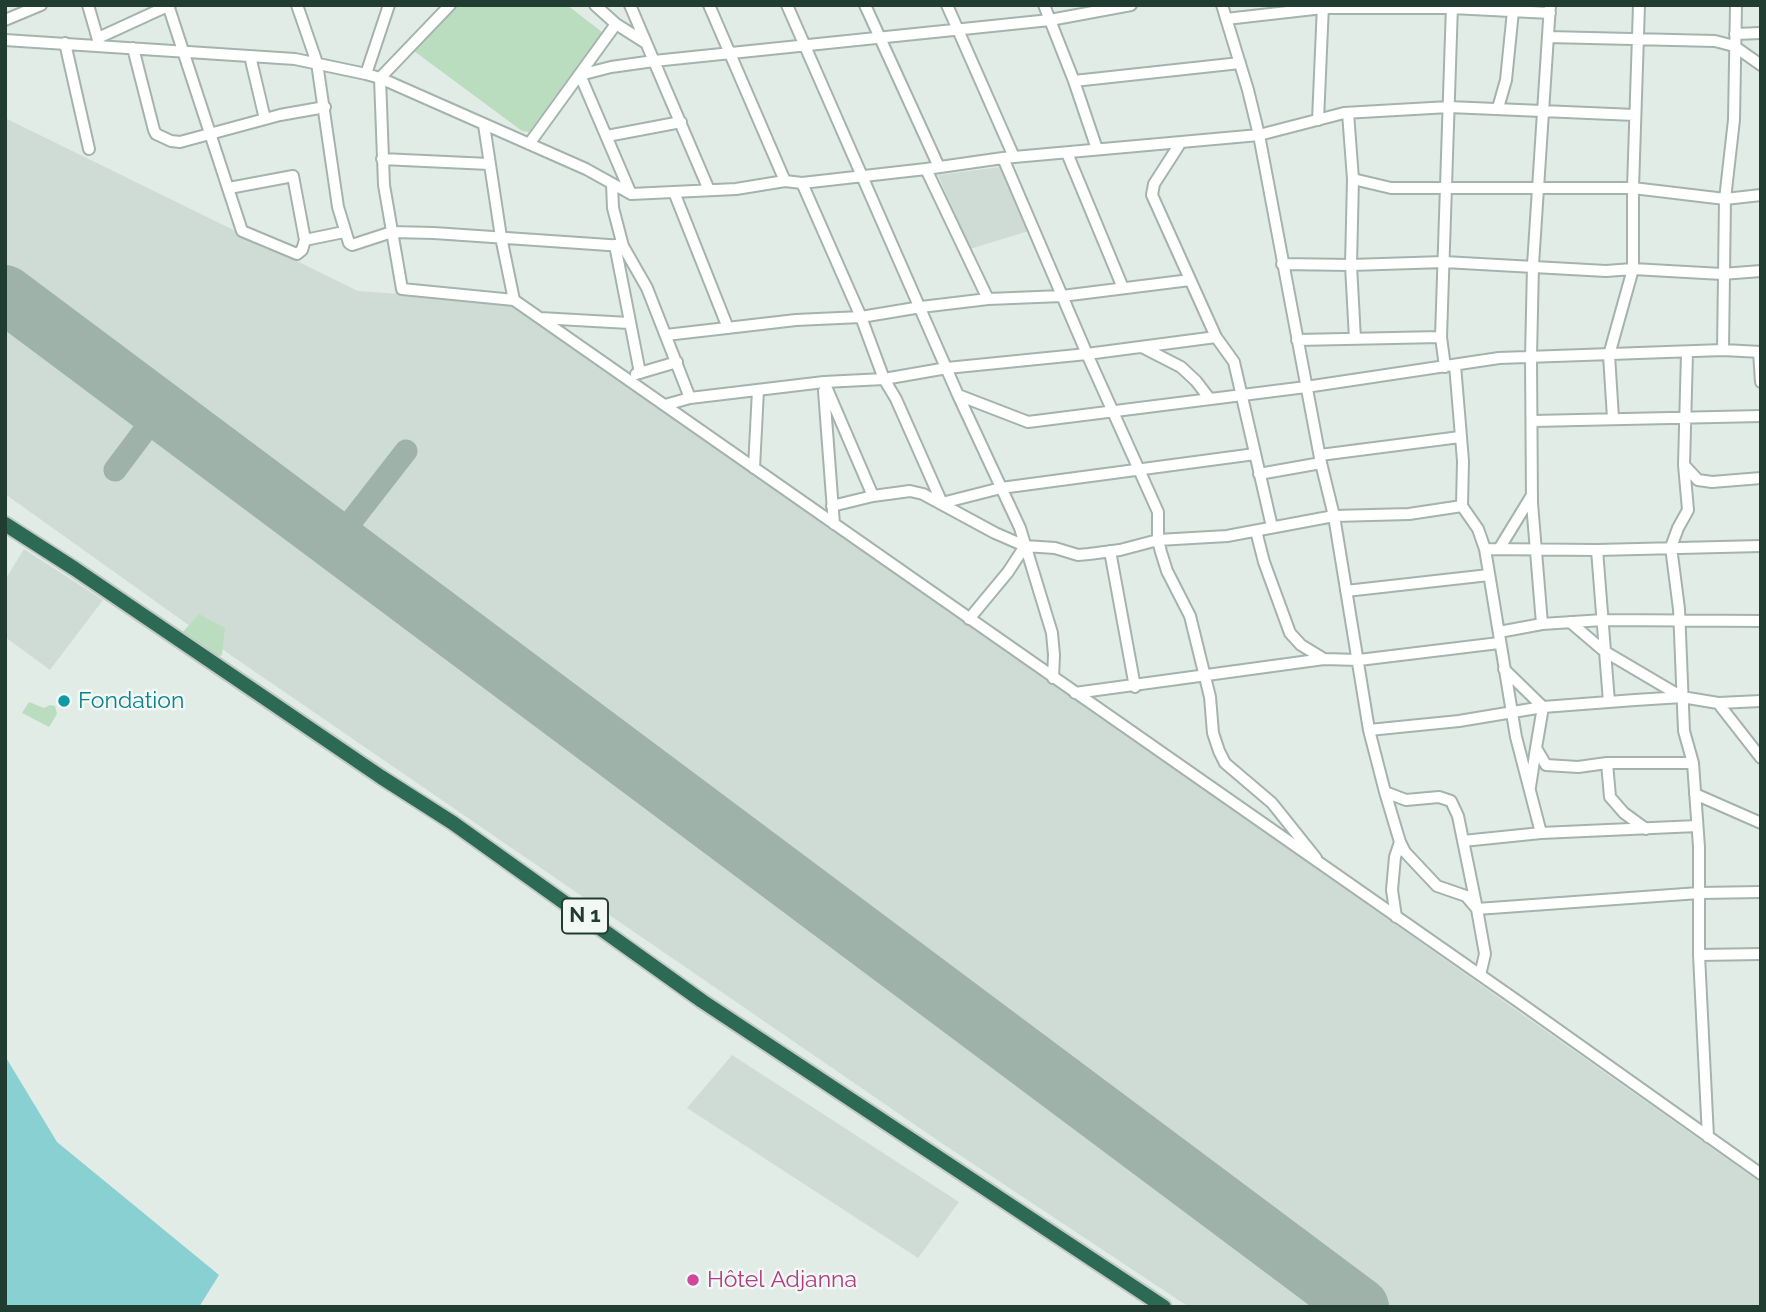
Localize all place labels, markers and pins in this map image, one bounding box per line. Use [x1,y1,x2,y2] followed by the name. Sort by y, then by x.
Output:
[78,687,184,715] place label: Fondation
[56,693,72,709] marker: Fondation
[707,1266,857,1294] place label: Hôtel Adjanna
[685,1272,701,1288] marker: Hôtel Adjanna

